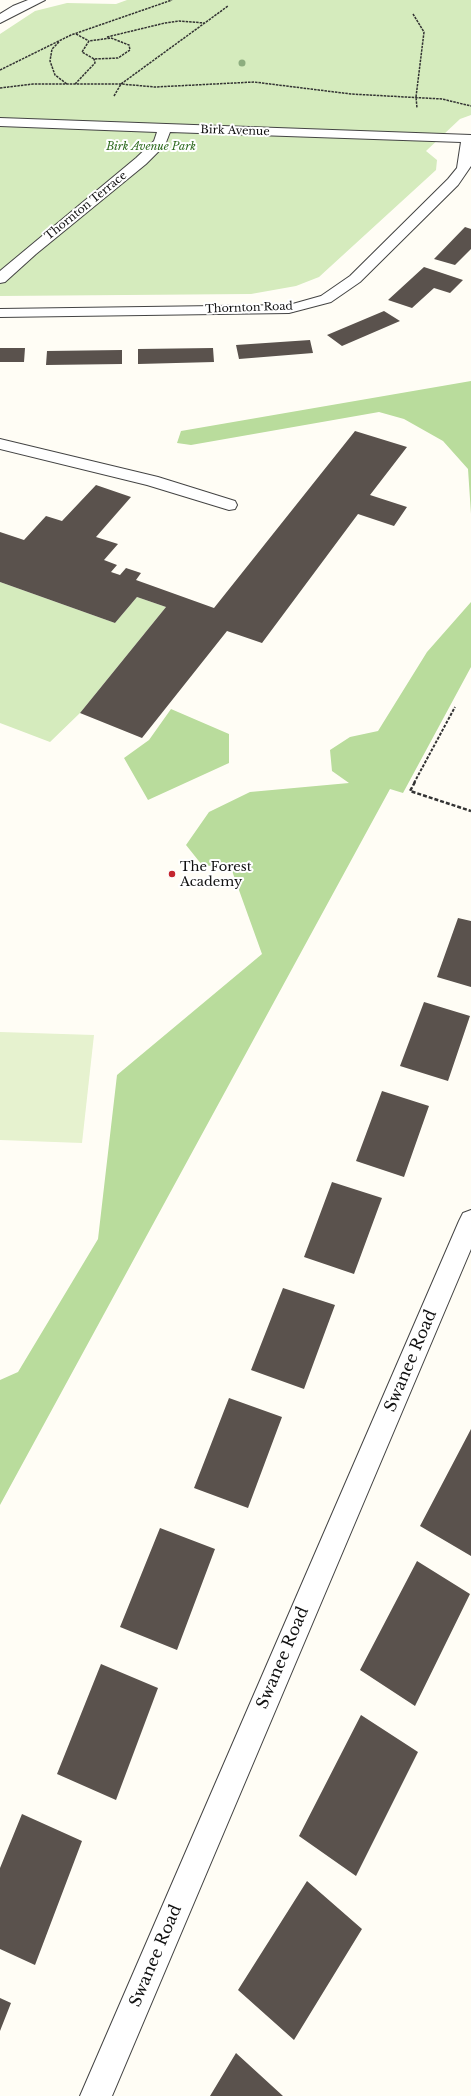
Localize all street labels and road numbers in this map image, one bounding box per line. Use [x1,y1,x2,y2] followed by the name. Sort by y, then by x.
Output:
[200,123,270,139] street label: Birk Avenue
[43,169,129,243] street label: Thornton Terrace
[205,300,293,316] street label: Thornton Road
[381,1307,441,1415] street label: Swanee Road
[253,1604,313,1712] street label: Swanee Road
[126,1902,186,2010] street label: Swanee Road

